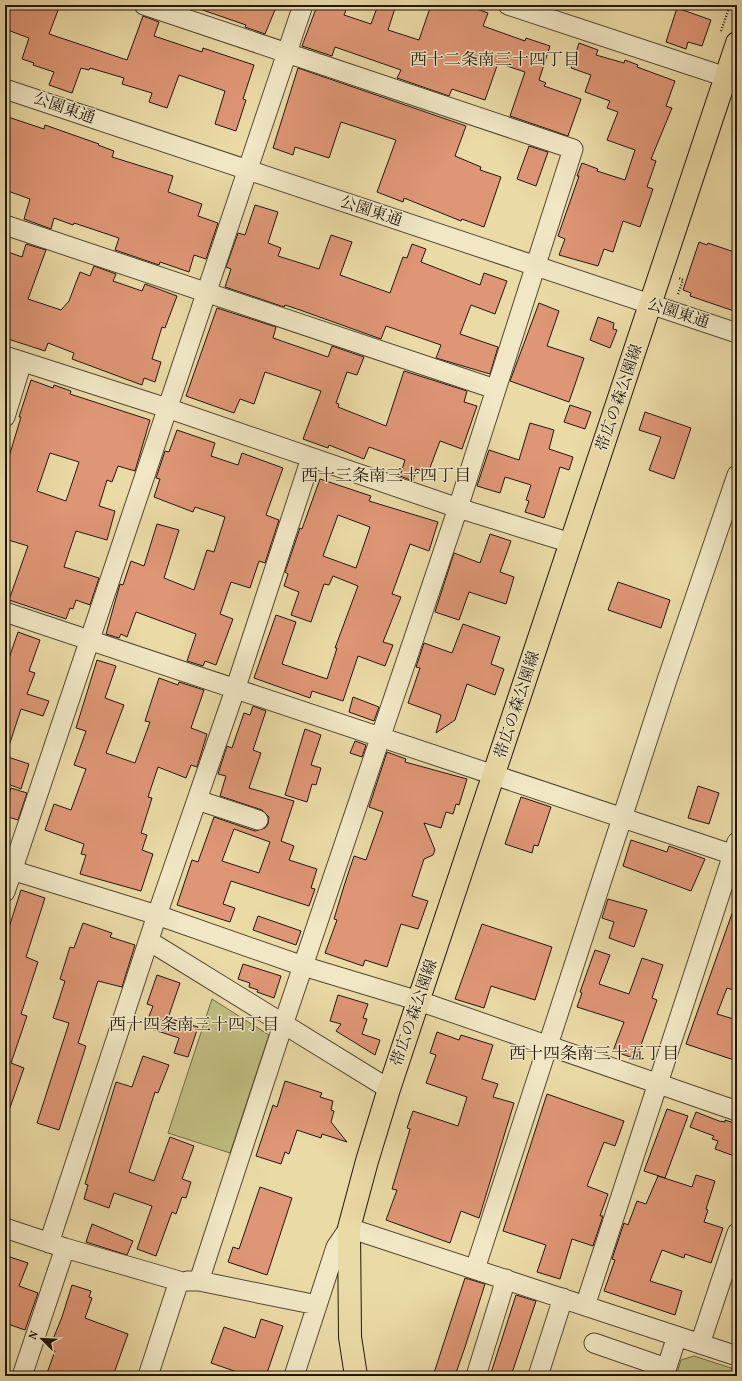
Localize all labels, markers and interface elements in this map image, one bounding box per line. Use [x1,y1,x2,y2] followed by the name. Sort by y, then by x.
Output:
[410,49,580,72] district label: 西十二条南三十四丁目
[30,88,98,130] street label: 公園東通
[337,192,405,232] street label: 公園東通
[644,294,712,334] street label: 公園東通
[591,341,649,455] street label: 帯広の森公園線
[301,465,471,488] district label: 西十三条南三十四丁目
[490,648,546,762] street label: 帯広の森公園線
[386,956,444,1070] street label: 帯広の森公園線
[109,1014,279,1037] district label: 西十四条南三十四丁目
[509,1043,679,1066] district label: 西十四条南三十五丁目
[22,1319,62,1359] north arrow
[26,1329,43,1342] text: N

